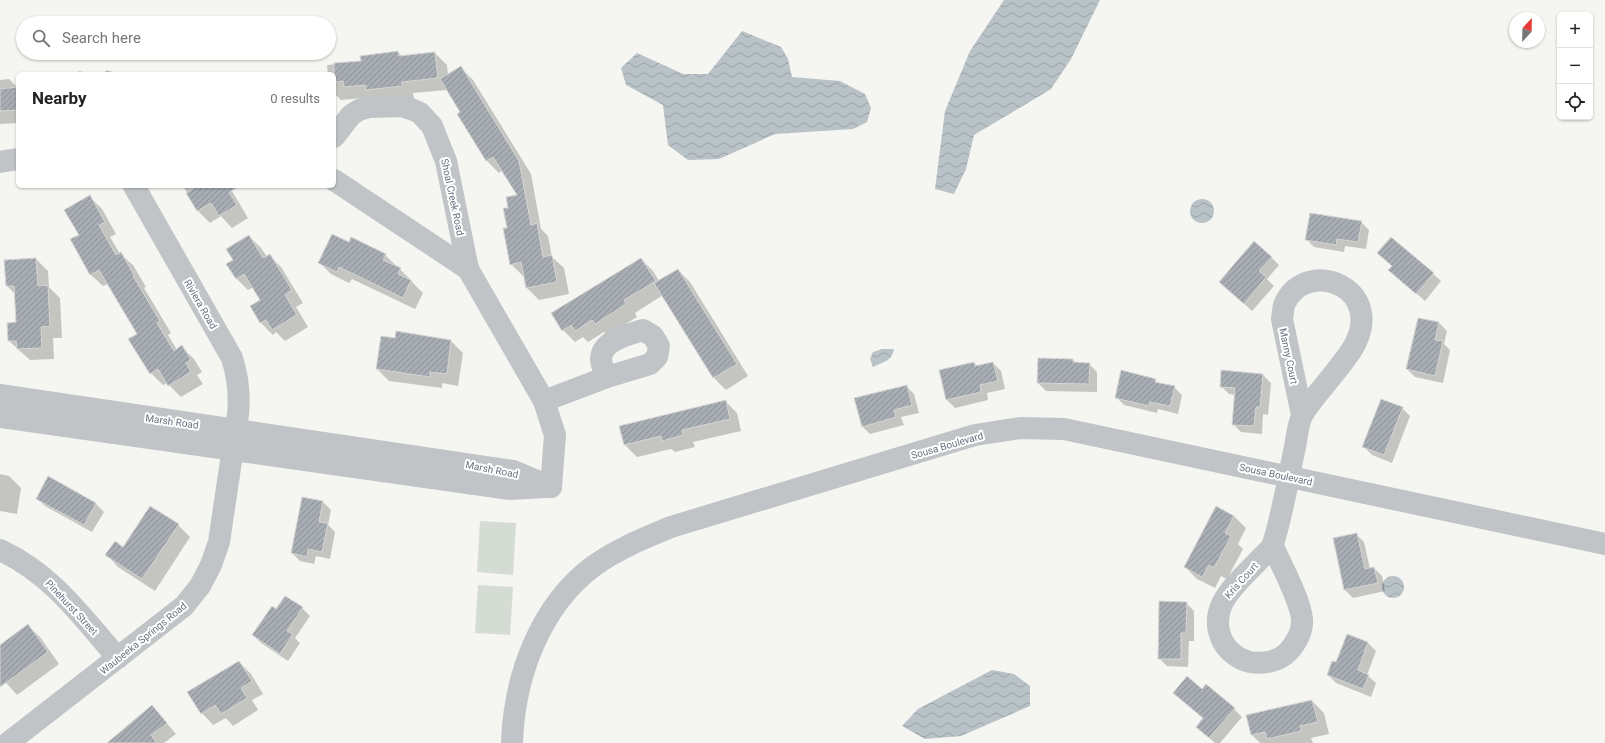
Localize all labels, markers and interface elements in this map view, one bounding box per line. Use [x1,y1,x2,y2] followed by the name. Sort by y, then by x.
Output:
[1509,12,1545,48] north arrow
[1557,12,1593,120] map controls
[1557,12,1593,48] button: +
[16,16,336,60] search box
[30,27,52,49] icon: search
[62,29,141,47] text: Search here
[1557,48,1593,84] button: −
[1557,84,1593,120] button: locate
[32,88,87,108] text: Nearby
[270,91,320,106] text: 0 results
[439,158,466,237] street label: Shoal Creek Road
[182,278,219,331] street label: Riviera Road
[1277,327,1300,385] street label: Manny Court
[145,412,199,431] street label: Marsh Road
[910,430,984,461] street label: Sousa Boulevard
[465,459,519,480] street label: Marsh Road
[1238,461,1313,488] street label: Sousa Boulevard
[1222,560,1260,601] street label: Kris Court
[43,578,100,637] street label: Pinehurst Street
[98,600,189,677] street label: Waubeeka Springs Road

